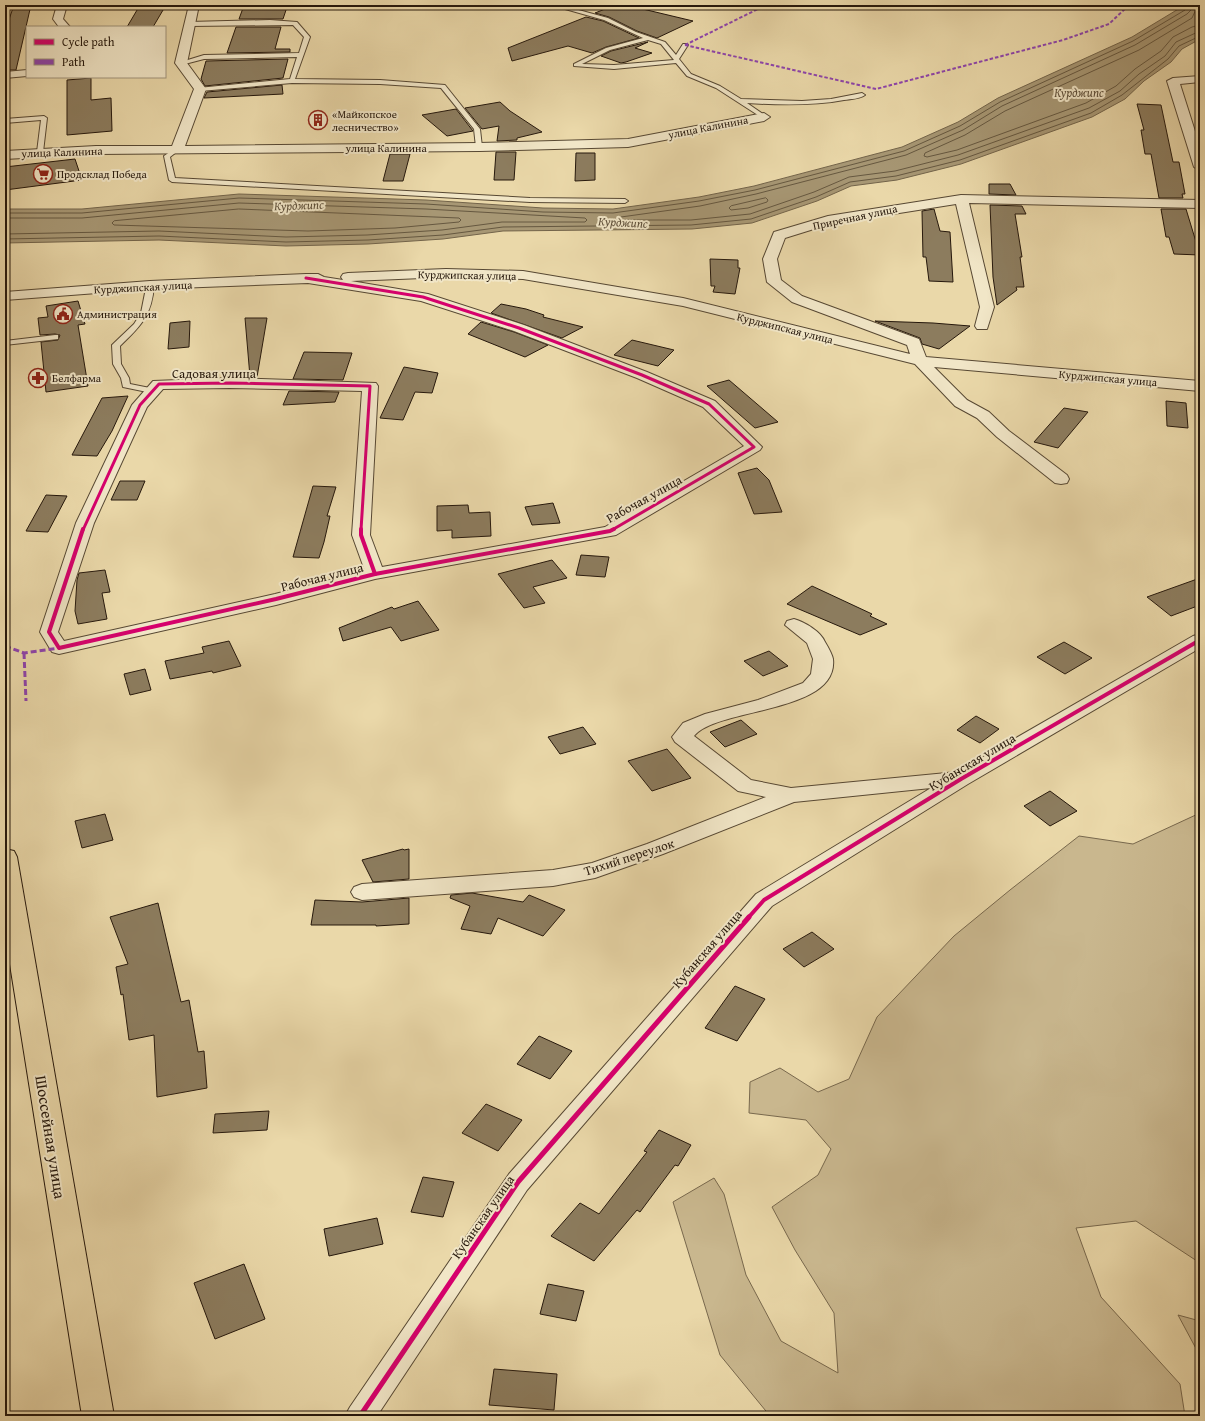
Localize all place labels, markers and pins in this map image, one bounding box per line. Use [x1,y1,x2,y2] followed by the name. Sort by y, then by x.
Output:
[332,106,399,135] place label: «Майкопское лесничество»
[307,109,329,131] building icon: «Майкопское лесничество»
[32,163,54,185] supermarket icon: Продсклад Победа
[57,166,147,182] place label: Продсклад Победа
[52,303,74,325] public building icon: Администрация
[77,306,157,322] place label: Администрация
[27,367,49,389] pharmacy icon: Белфарма
[52,370,102,386] place label: Белфарма

